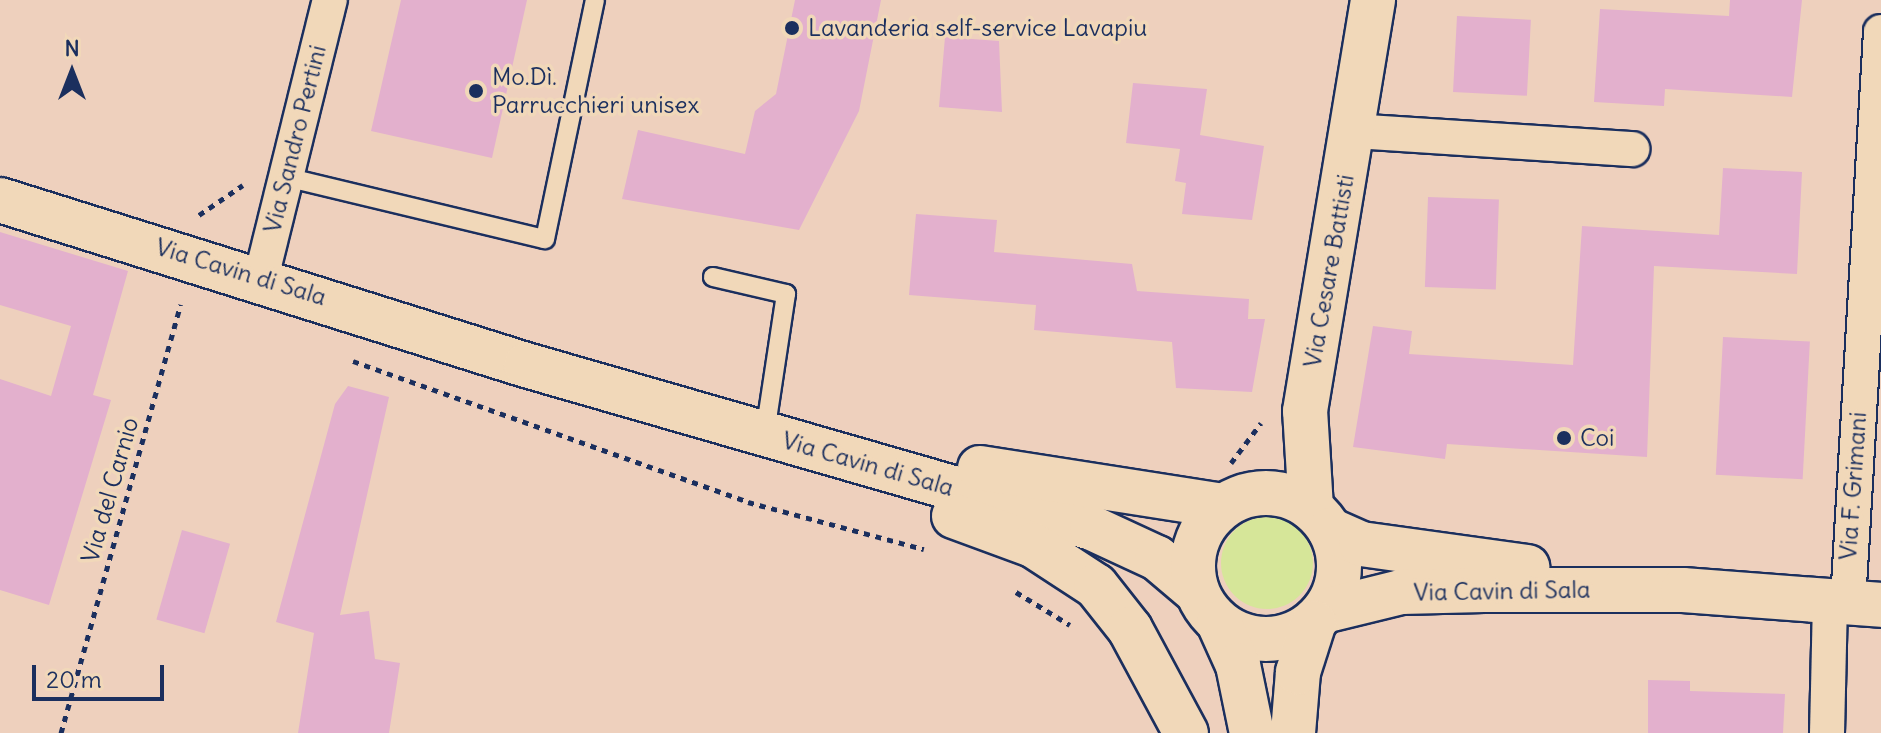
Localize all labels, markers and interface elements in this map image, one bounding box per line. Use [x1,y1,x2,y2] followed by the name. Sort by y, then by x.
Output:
[808,14,1147,42] place label: Lavanderia self-service Lavapiu
[783,19,801,37] marker: Lavanderia self-service Lavapiu
[32,32,112,112] north arrow
[64,34,80,62] text: N
[258,42,332,236] street label: Via Sandro Pertini
[492,63,699,119] place label: Mo.Dì. Parrucchieri unisex
[467,82,485,100] marker: Mo.Dì. Parrucchieri unisex
[1298,172,1360,370] street label: Via Cesare Battisti
[152,232,330,312] street label: Via Cavin di Sala
[1833,411,1873,561] street label: Via F. Grimani
[76,414,144,566] street label: Via del Carnio
[1580,424,1614,452] place label: Coi
[779,426,957,502] street label: Via Cavin di Sala
[1555,429,1573,447] marker: Coi
[1413,575,1591,607] street label: Via Cavin di Sala
[36,649,168,699] scale bar
[46,664,102,694] text: 20 m

